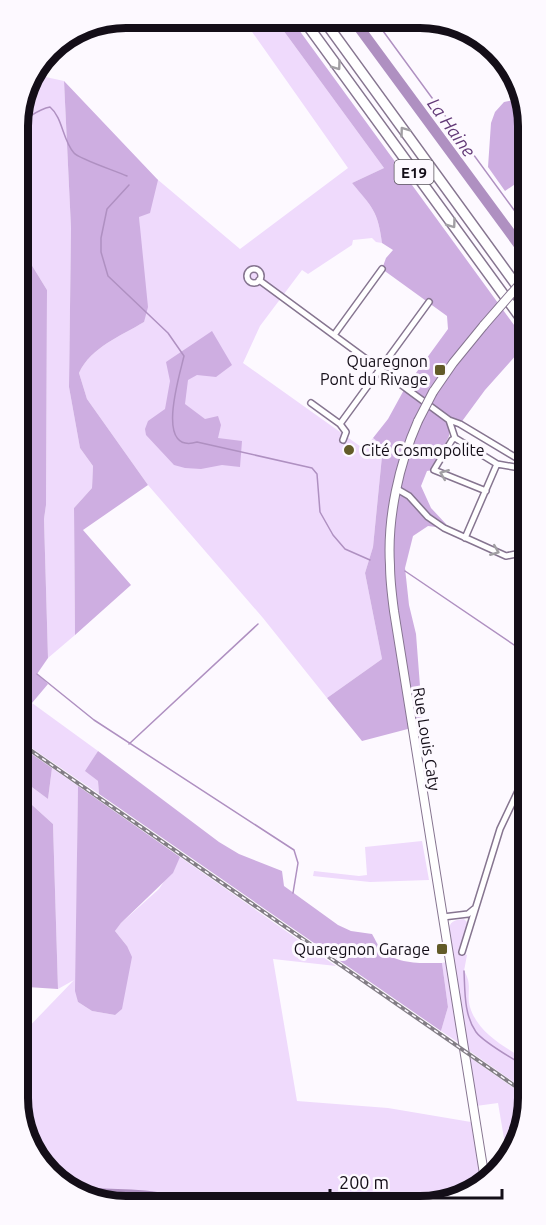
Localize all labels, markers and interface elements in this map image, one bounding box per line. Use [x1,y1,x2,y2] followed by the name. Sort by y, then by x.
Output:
[330,60,341,71] one-way arrow
[424,94,480,160] water label: La Haine
[400,126,411,137] one-way arrow
[394,160,434,184] road number: E19
[445,218,456,229] one-way arrow
[320,352,428,388] place label: Quaregnon Pont du Rivage
[433,363,447,377] marker: Quaregnon Pont du Rivage
[361,441,485,459] place label: Cité Cosmopolite
[342,443,356,457] marker: Cité Cosmopolite
[439,469,450,481] one-way arrow
[489,544,500,556] one-way arrow
[410,686,444,792] street label: Rue Louis Caty
[294,940,430,958] place label: Quaregnon Garage
[435,942,449,956] marker: Quaregnon Garage
[330,1162,502,1200] scale bar
[339,1172,389,1192] text: 200 m

